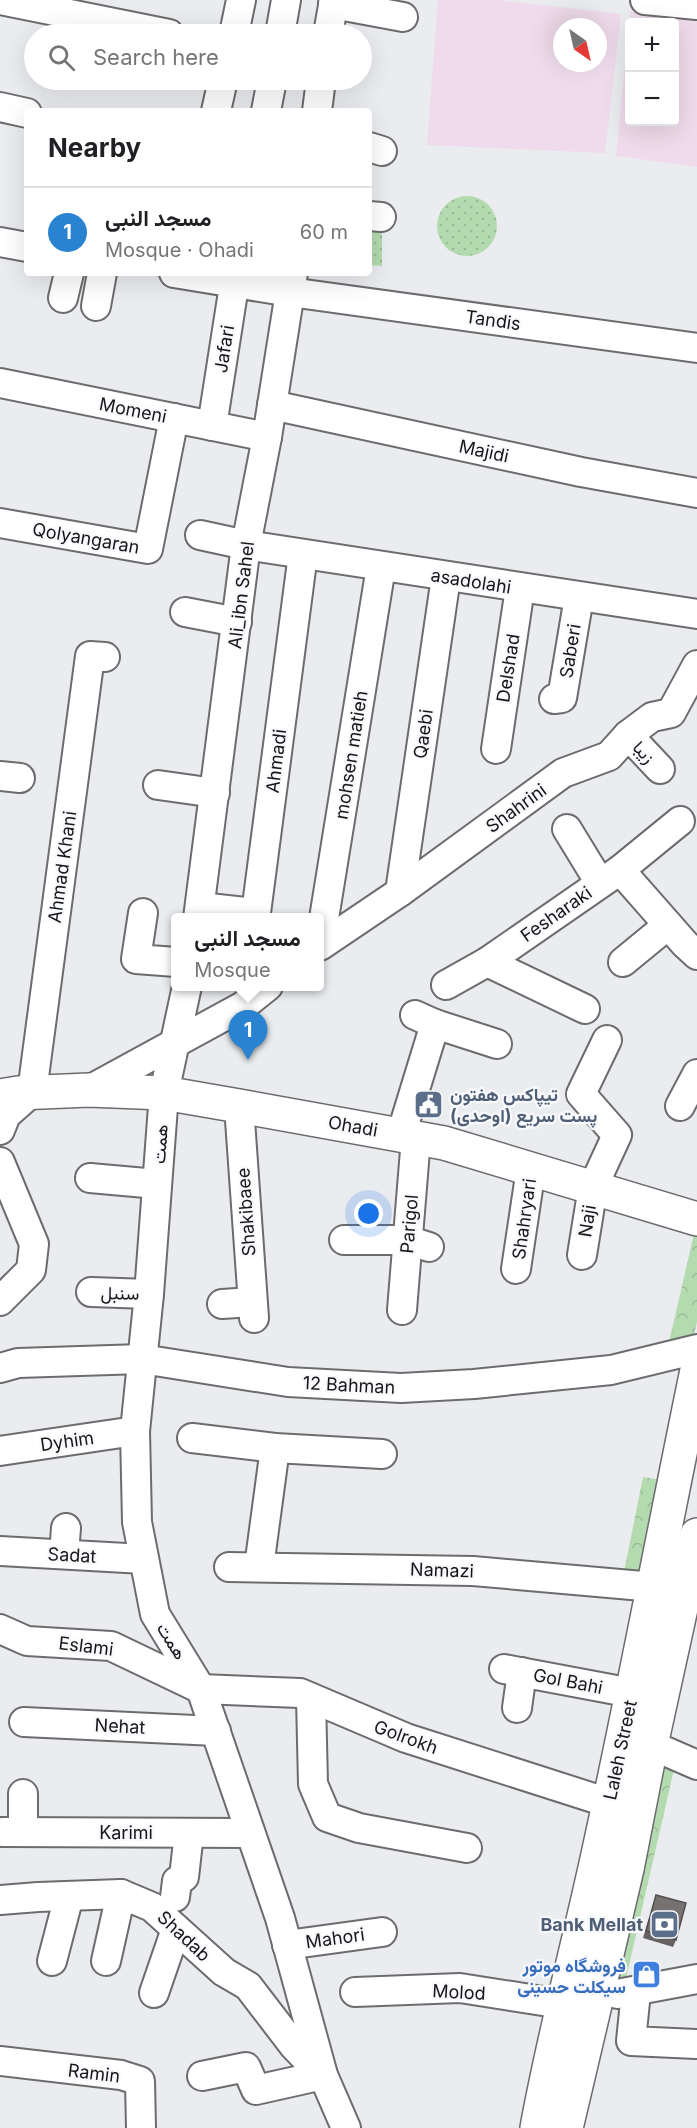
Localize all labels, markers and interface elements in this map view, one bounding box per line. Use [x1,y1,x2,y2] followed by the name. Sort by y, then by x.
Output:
[553,18,607,72] north arrow
[625,18,679,126] map controls
[625,18,679,72] button: +
[24,24,372,90] search box
[45,41,78,74] icon: search
[93,44,219,70] text: Search here
[625,72,679,126] button: −
[48,132,141,163] text: Nearby
[105,205,212,231] text: مسجد النبی
[63,220,72,244] text: 1
[300,220,348,244] text: 60 m
[105,238,254,262] text: Mosque · Ohadi
[464,306,522,334] street label: Tandis
[210,324,238,374] street label: Jafari
[97,393,169,427] street label: Momeni
[457,435,511,467] street label: Majidi
[31,518,141,558] street label: Qolyangaran
[224,540,258,650] street label: Ali_ibn Sahel
[429,564,513,598] street label: asadolahi
[555,622,585,680] street label: Saberi
[492,632,524,704] street label: Delshad
[330,689,372,821] street label: mohsen matieh
[409,708,437,760] street label: Qaebi
[262,728,290,794] street label: Ahmadi
[628,737,659,768] street label: زیبا
[482,779,550,837] street label: Shahrini
[44,810,80,924] street label: Ahmad Khani
[516,882,596,946] street label: Fesharaki
[171,913,324,991] popup
[194,925,301,951] text: مسجد النبی
[194,958,271,982] text: Mosque
[228,1010,268,1060] pin: 1
[450,1084,597,1128] place label: تیپاکس هفتون (اوحدی) پست سریع
[413,1088,445,1120] public building icon: تیپاکس هفتون (اوحدی) پست سریع
[327,1111,379,1141] street label: Ohadi
[148,1124,172,1164] street label: همت
[232,1167,260,1257] street label: Shakibaee
[508,1177,540,1261] street label: Shahryari
[396,1194,422,1254] street label: Parigol
[354,1199,383,1228] your location
[574,1203,600,1239] street label: Naji
[101,1282,139,1305] street label: سنبل
[302,1372,396,1398] street label: 12 Bahman
[39,1427,95,1455] street label: Dyhim
[47,1543,97,1567] street label: Sadat
[410,1558,474,1582] street label: Namazi
[153,1619,191,1663] street label: همت
[57,1632,115,1660] street label: Eslami
[531,1664,605,1698] street label: Gol Bahi
[599,1698,641,1802] street label: Laleh Street
[94,1714,146,1738] street label: Nehat
[371,1716,441,1758] street label: Golrokh
[99,1822,153,1843] street label: Karimi
[153,1906,215,1966] street label: Shadab
[648,1908,680,1940] bank icon: Bank Mellat
[540,1914,643,1935] place label: Bank Mellat
[304,1923,366,1953] street label: Mahori
[517,1955,626,1998] place label: فروشگاه موتور سیکلت حسینی
[631,1959,663,1991] shop icon: فروشگاه موتور سیکلت حسینی
[432,1980,486,2004] street label: Molod
[67,2059,121,2087] street label: Ramin

